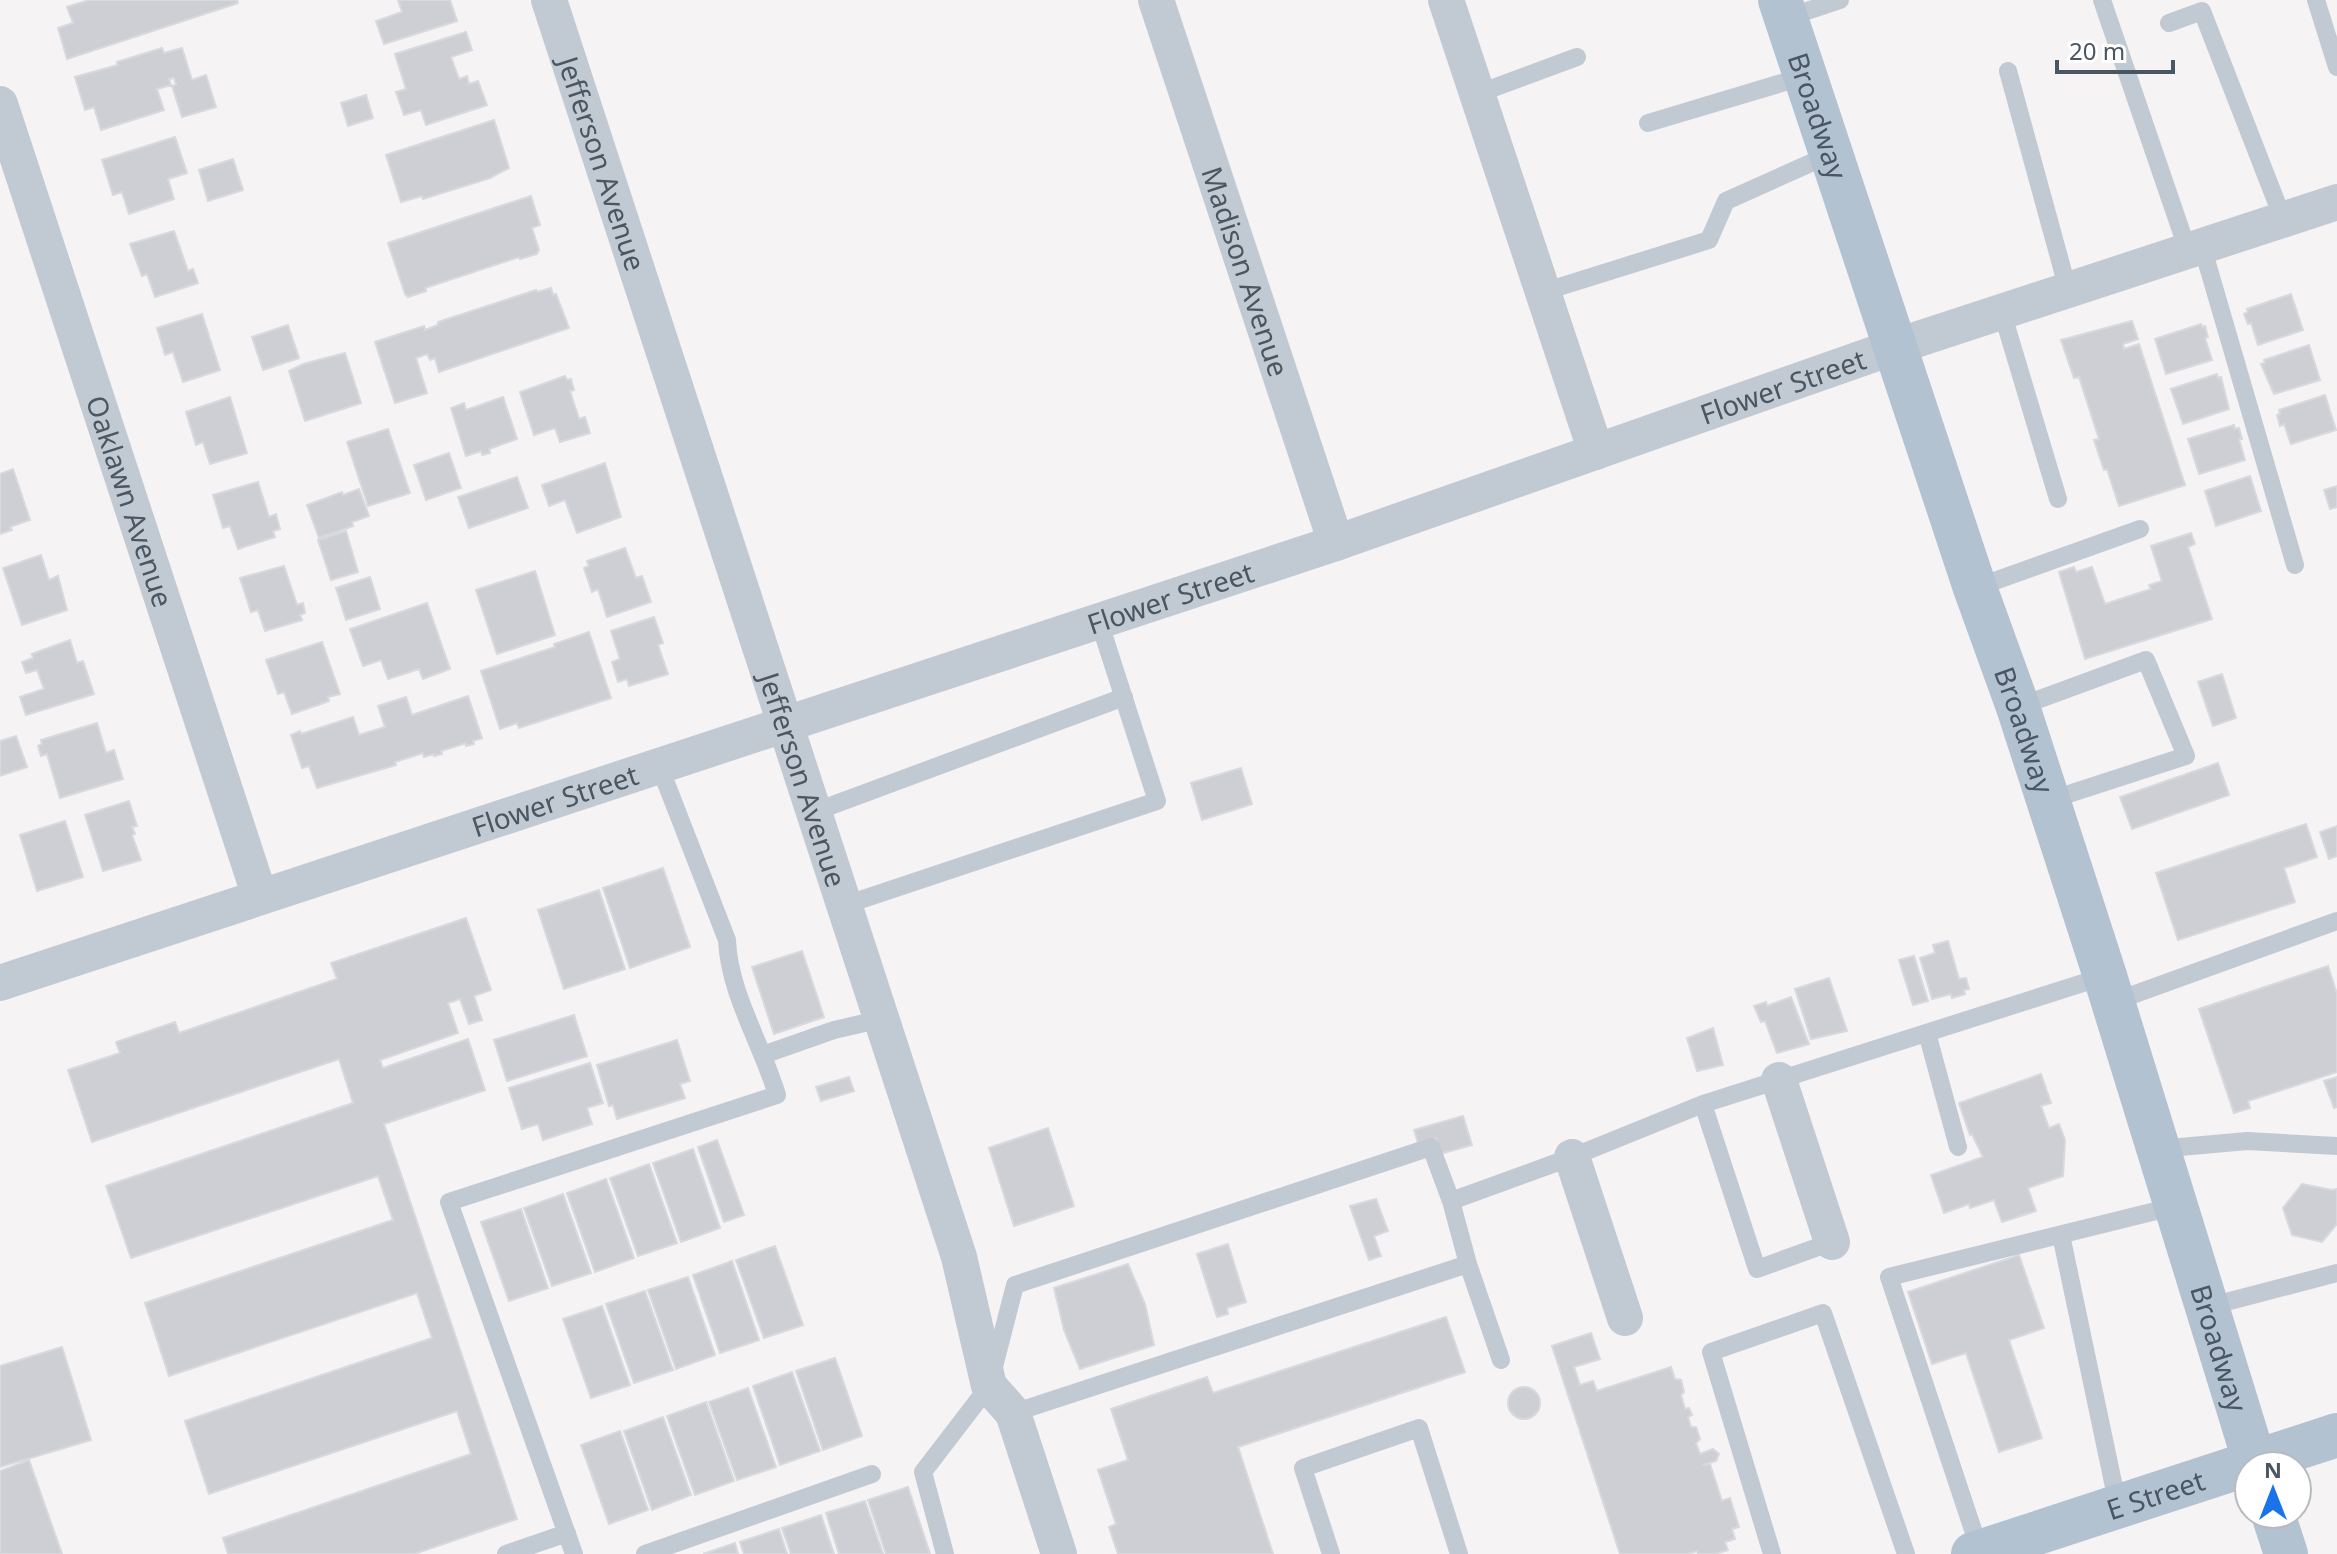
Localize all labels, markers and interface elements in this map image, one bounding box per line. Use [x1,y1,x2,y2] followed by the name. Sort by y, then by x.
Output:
[2057,24,2173,74] scale bar
[2069,34,2125,67] text: 20 m
[1780,48,1857,185] street label: Broadway
[549,49,655,276] street label: Jefferson Avenue
[1194,162,1298,381] street label: Madison Avenue
[1695,340,1871,433] street label: Flower Street
[78,391,183,612] street label: Oaklawn Avenue
[1082,553,1258,643] street label: Flower Street
[1986,661,2064,799] street label: Broadway
[750,665,856,892] street label: Jefferson Avenue
[467,755,643,845] street label: Flower Street
[2182,1280,2257,1417] street label: Broadway
[2233,1450,2313,1530] north arrow
[2264,1454,2282,1484] text: N
[2102,1461,2209,1528] street label: E Street

